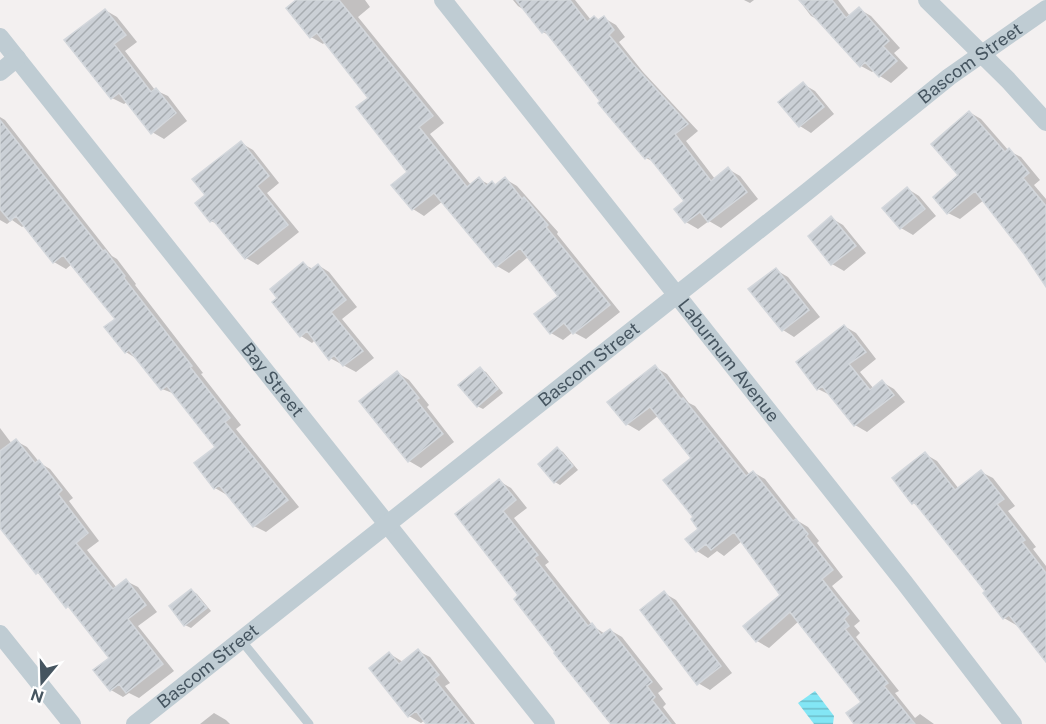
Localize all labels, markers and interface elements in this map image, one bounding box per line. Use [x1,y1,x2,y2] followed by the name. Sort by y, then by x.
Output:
[914,18,1026,108] street label: Bascom Street
[674,294,784,426] street label: Laburnum Avenue
[534,318,644,411] street label: Bascom Street
[237,338,309,421] street label: Bay Street
[153,619,263,712] street label: Bascom Street
[12,652,72,712] north arrow
[28,685,46,707] text: N

